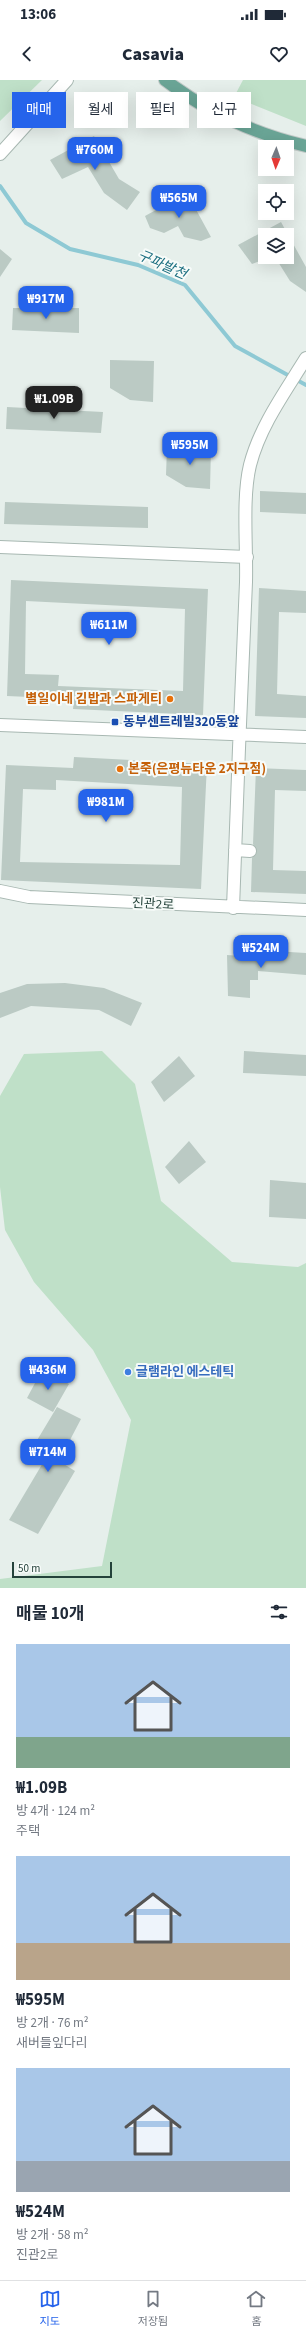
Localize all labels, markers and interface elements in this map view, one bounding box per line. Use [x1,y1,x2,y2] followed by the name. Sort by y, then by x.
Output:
[20,4,56,25] text: 13:06
[122,42,184,67] text: Casavia
[16,43,38,65] icon: back
[268,43,290,65] icon: heart
[12,92,66,128] chip: 매매
[74,92,128,128] chip: 월세
[136,92,189,128] chip: 필터
[197,92,251,128] chip: 신규
[67,137,123,171] pin: ₩760M
[258,140,294,176] north arrow
[258,140,294,264] map controls
[76,141,114,159] text: ₩760M
[258,184,294,220] button: locate
[151,185,207,219] pin: ₩565M
[160,189,198,207] text: ₩565M
[258,228,294,264] button: layers
[134,245,191,285] water label: 구파발천
[18,286,74,320] pin: ₩917M
[27,290,65,308] text: ₩917M
[21,386,87,420] pin: ₩1.09B
[34,390,74,408] text: ₩1.09B
[162,432,218,466] pin: ₩595M
[171,436,209,454] text: ₩595M
[81,612,137,646] pin: ₩611M
[90,616,128,634] text: ₩611M
[25,690,162,708] place label: 별일이네 김밥과 스파게티
[165,694,175,704] marker: 별일이네 김밥과 스파게티
[123,713,239,731] place label: 동부센트레빌320동앞
[110,717,120,727] marker: 동부센트레빌320동앞
[128,760,266,778] place label: 본죽(은평뉴타운 2지구점)
[115,764,125,774] marker: 본죽(은평뉴타운 2지구점)
[78,789,134,823] pin: ₩981M
[87,793,125,811] text: ₩981M
[131,894,175,914] street label: 진관2로
[233,935,289,969] pin: ₩524M
[242,939,280,957] text: ₩524M
[20,1357,76,1391] pin: ₩436M
[29,1361,67,1379] text: ₩436M
[136,1363,234,1381] place label: 글램라인 에스테틱
[123,1367,133,1377] marker: 글램라인 에스테틱
[20,1439,76,1473] pin: ₩714M
[29,1443,67,1461] text: ₩714M
[12,1560,112,1579] scale bar
[18,1561,40,1576] text: 50 m
[268,1601,290,1623] icon: filters
[16,1602,84,1626] text: 매물 10개
[117,1670,189,1742] icon: home
[16,1776,67,1800] text: ₩1.09B
[16,1802,95,1820] text: 방 4개 · 124 m²
[16,1822,40,1840] text: 주택
[117,1882,189,1954] icon: home
[16,1988,65,2012] text: ₩595M
[16,2014,89,2032] text: 방 2개 · 76 m²
[16,2034,88,2052] text: 새버들잎다리
[117,2094,189,2166] icon: home
[16,2200,65,2224] text: ₩524M
[16,2226,89,2244] text: 방 2개 · 58 m²
[16,2246,58,2264] text: 진관2로
[39,2288,61,2329] tab: 지도
[138,2288,168,2329] tab: 저장됨
[245,2288,267,2329] tab: 홈

